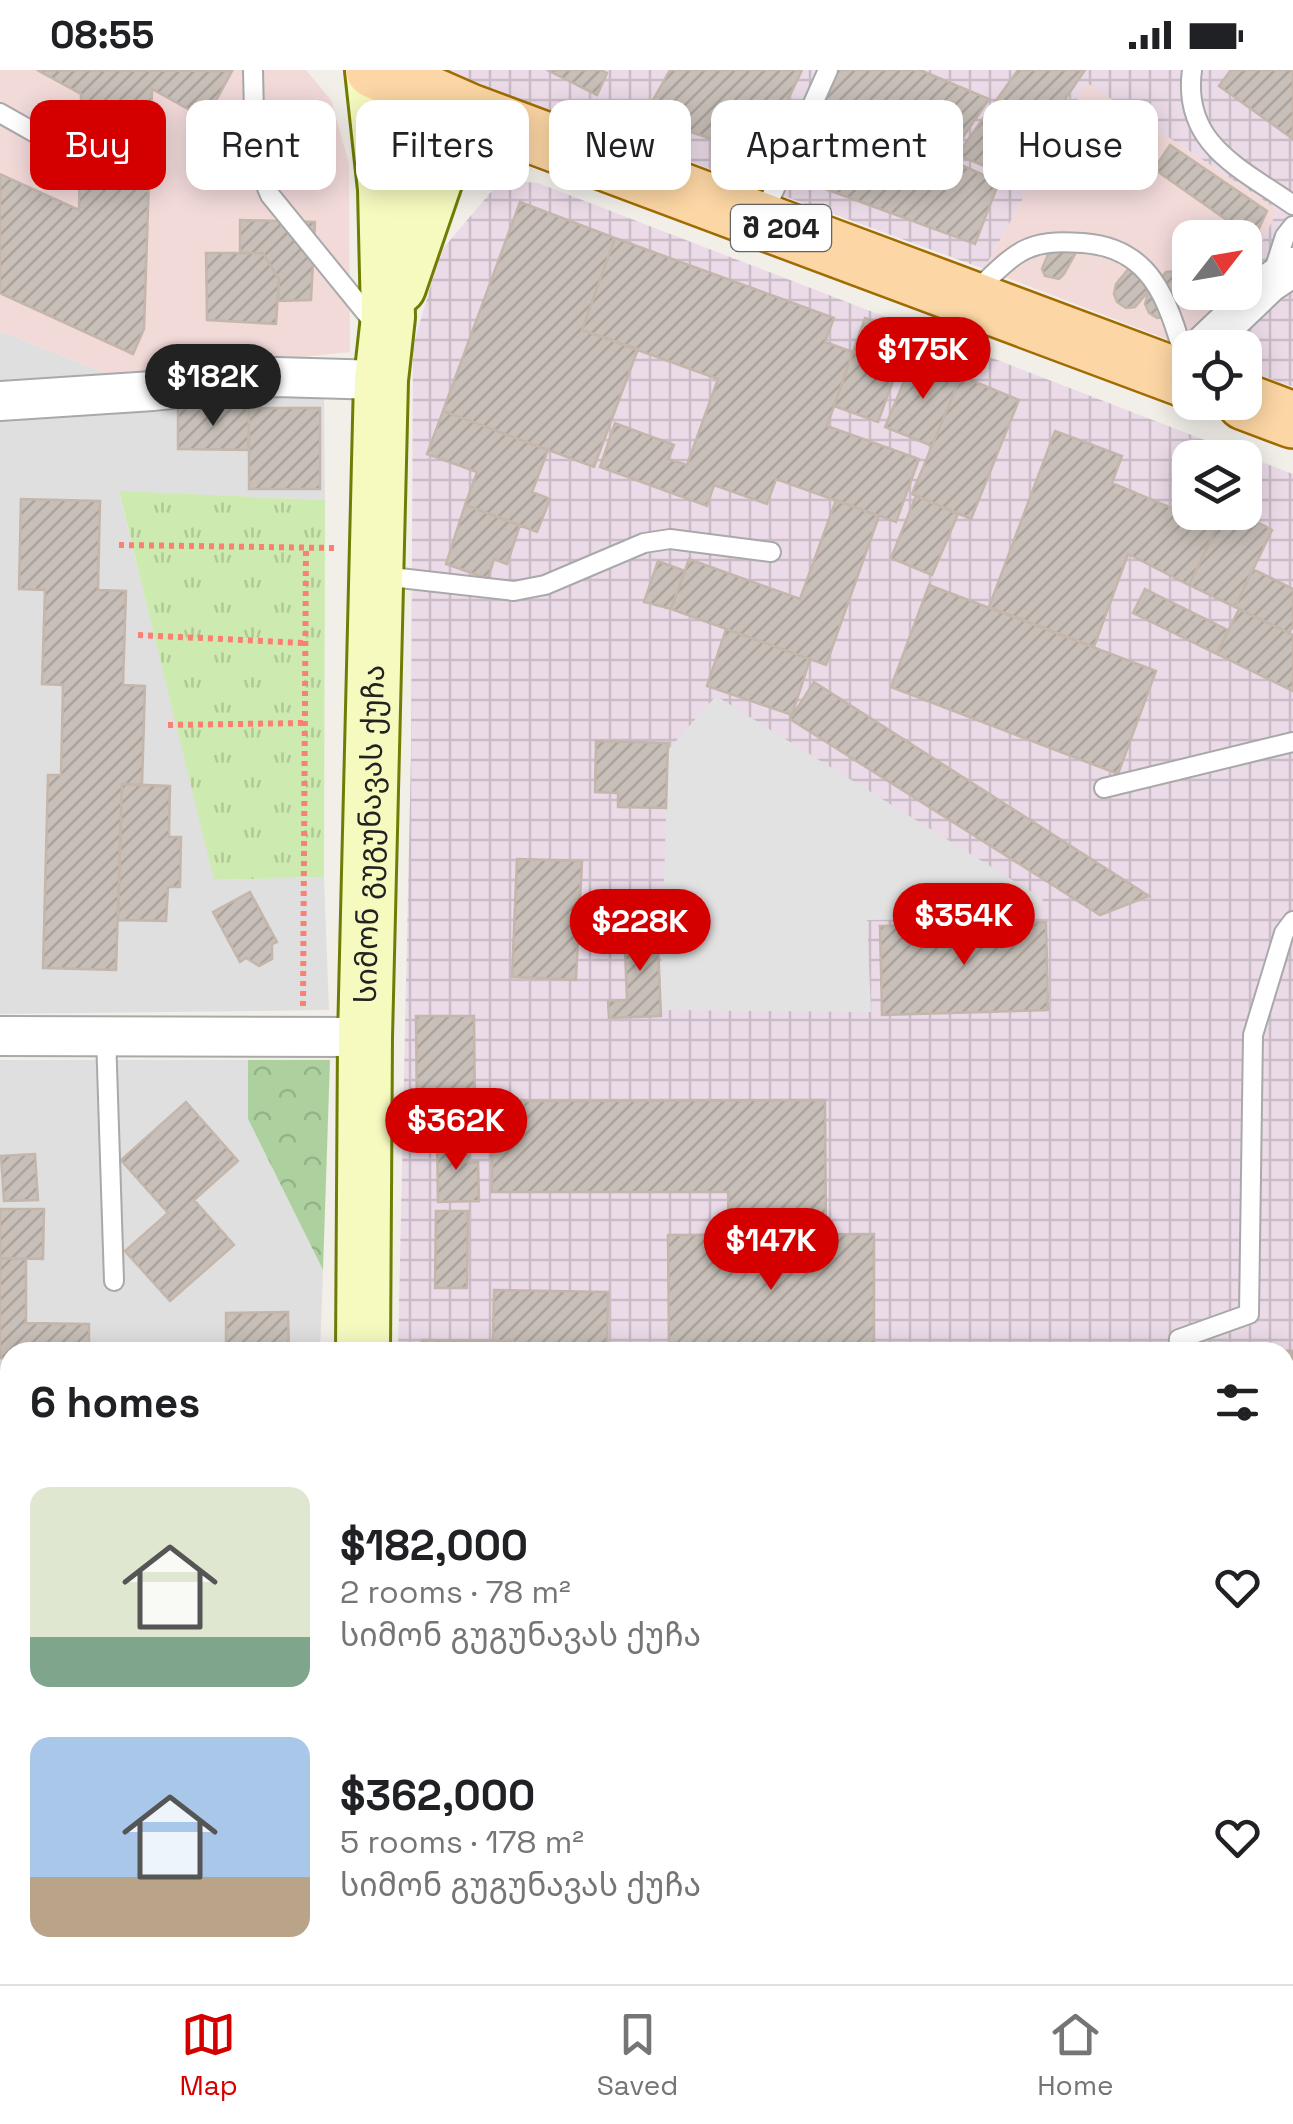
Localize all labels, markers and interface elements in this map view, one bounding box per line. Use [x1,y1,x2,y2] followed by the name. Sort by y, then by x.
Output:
[50,11,154,59] text: 08:55
[30,100,166,190] chip: Buy
[186,100,336,190] chip: Rent
[356,100,529,190] chip: Filters
[549,100,691,190] chip: New
[711,100,963,190] chip: Apartment
[983,100,1158,190] chip: House
[731,205,831,251] road number: შ 204
[1172,220,1262,310] north arrow
[1172,220,1262,530] map controls
[853,317,993,402] pin: $175K
[878,329,968,369] text: $175K
[1172,330,1262,420] button: locate
[143,344,283,429] pin: $182K
[167,356,259,396] text: $182K
[1172,440,1262,530] button: layers
[346,664,393,1004] street label: სიმონ გუგუნავას ქუჩა
[894,883,1034,968] pin: $354K
[570,889,710,974] pin: $228K
[915,895,1013,935] text: $354K
[592,901,688,941] text: $228K
[386,1088,526,1173] pin: $362K
[407,1100,505,1140] text: $362K
[701,1208,841,1293] pin: $147K
[726,1220,816,1260] text: $147K
[1210,1375,1265,1430] icon: filters
[30,1376,200,1429] text: 6 homes
[340,1519,528,1572] text: $182,000
[110,1527,230,1647] icon: home
[1210,1560,1265,1615] icon: heart
[340,1572,571,1612] text: 2 rooms · 78 m²
[340,1615,701,1655] text: სიმონ გუგუნავას ქუჩა
[340,1769,535,1822] text: $362,000
[110,1777,230,1897] icon: home
[1210,1810,1265,1865] icon: heart
[340,1822,584,1862] text: 5 rooms · 178 m²
[340,1865,701,1905] text: სიმონ გუგუნავას ქუჩა
[179,2007,238,2103] tab: Map
[597,2007,678,2103] tab: Saved
[1037,2007,1114,2103] tab: Home

